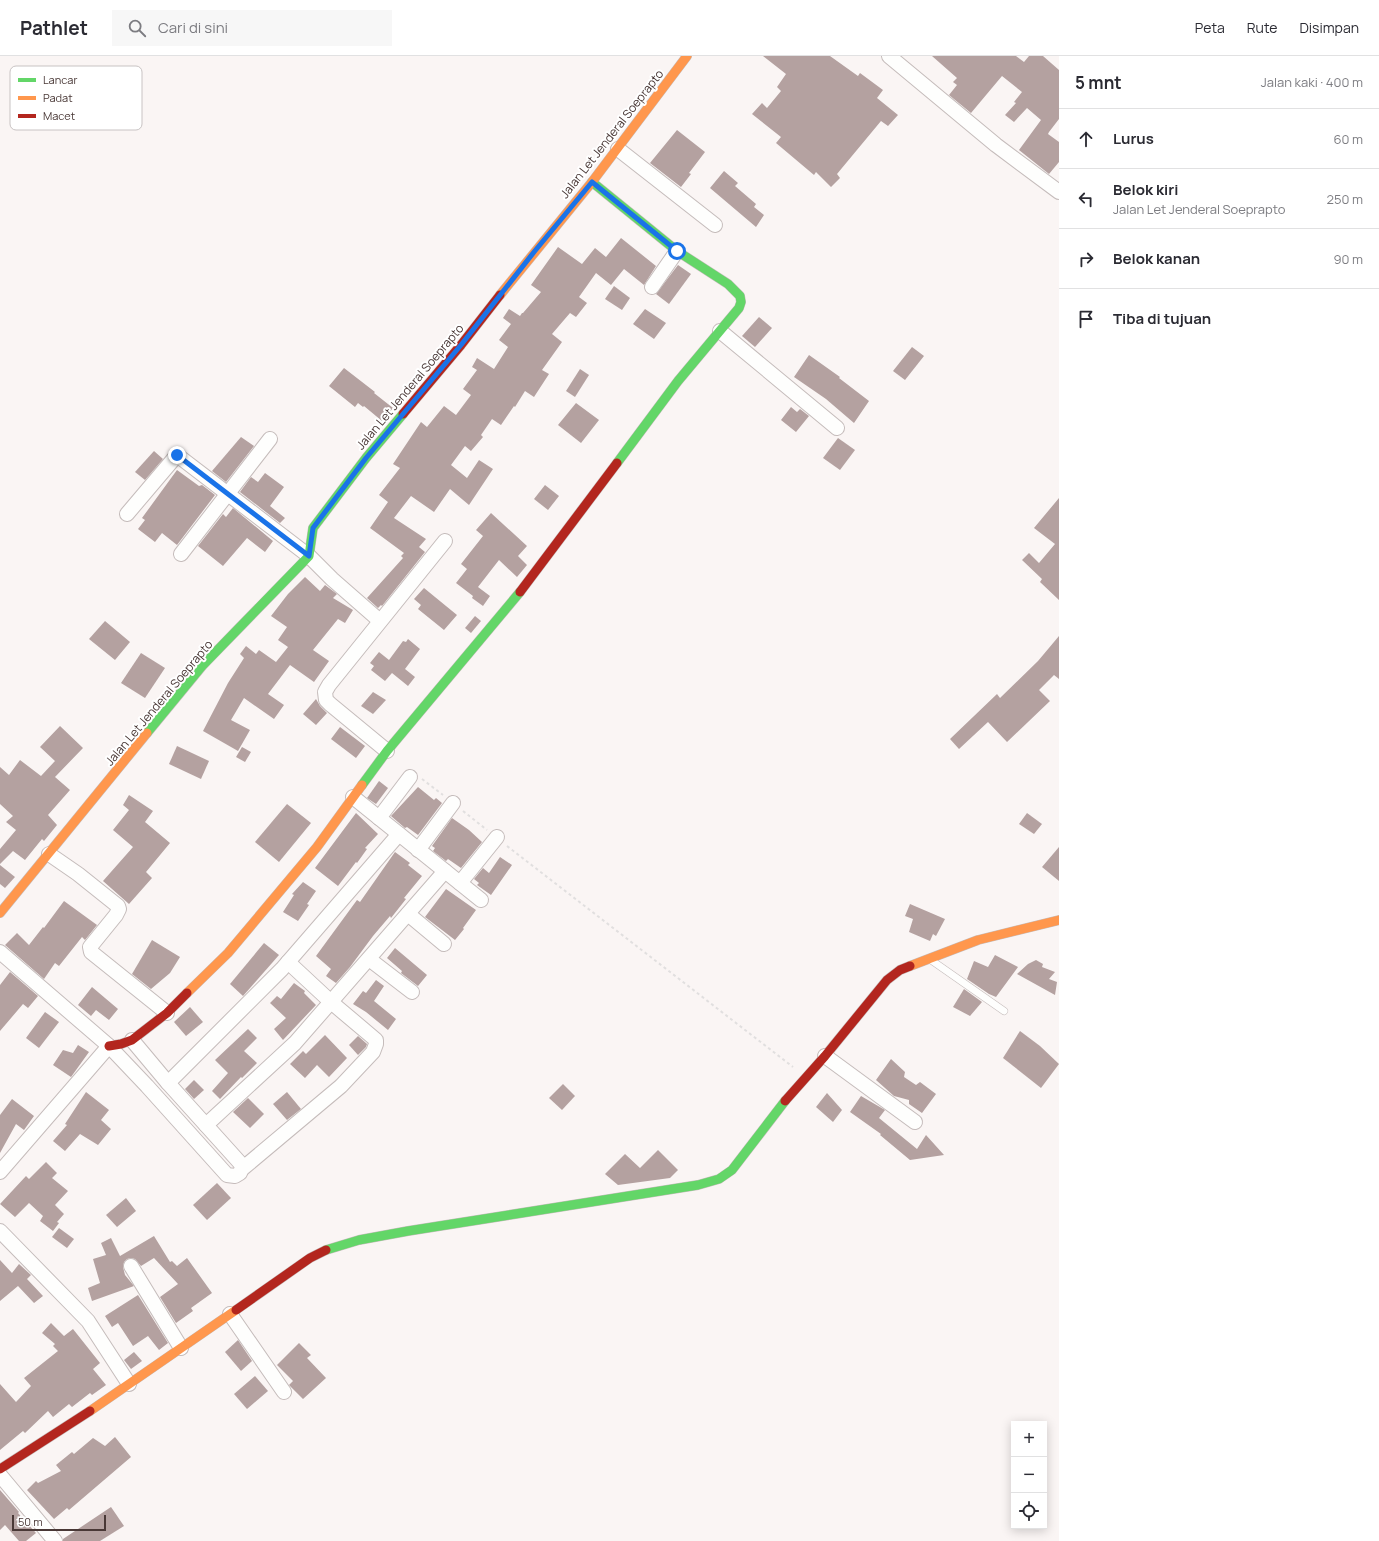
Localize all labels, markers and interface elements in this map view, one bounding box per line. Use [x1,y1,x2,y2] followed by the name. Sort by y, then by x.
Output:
[112,10,392,46] search box
[20,15,88,41] text: Pathlet
[126,17,148,39] icon: search
[158,17,228,38] text: Cari di sini
[1195,18,1225,37] text: Peta
[1247,18,1277,37] text: Rute
[1299,18,1359,37] text: Disimpan
[10,66,142,130] legend
[556,66,667,202] street label: Jalan Let Jenderal Soeprapto
[1075,71,1122,94] text: 5 mnt
[43,72,77,87] text: Lancar
[1261,73,1363,91] text: Jalan kaki · 400 m
[43,90,73,105] text: Padat
[43,108,75,123] text: Macet
[1075,128,1097,150] icon: ahead
[1113,128,1154,149] text: Lurus
[1333,130,1363,148] text: 60 m
[1113,179,1179,200] text: Belok kiri
[1075,188,1097,210] icon: left
[1327,190,1363,208] text: 250 m
[1113,200,1285,218] text: Jalan Let Jenderal Soeprapto
[668,242,686,260] route start
[1075,248,1097,270] icon: right
[1113,248,1200,269] text: Belok kanan
[1333,250,1363,268] text: 90 m
[1075,308,1097,330] icon: arrive
[1113,308,1211,329] text: Tiba di tujuan
[352,320,467,453] street label: Jalan Let Jenderal Soeprapto
[168,446,186,464] route end
[101,636,216,769] street label: Jalan Let Jenderal Soeprapto
[1011,1421,1047,1529] map controls
[1011,1421,1047,1457] button: +
[1011,1457,1047,1493] button: −
[1011,1493,1047,1529] button: locate
[12,1513,106,1532] scale bar
[18,1514,43,1529] text: 50 m

